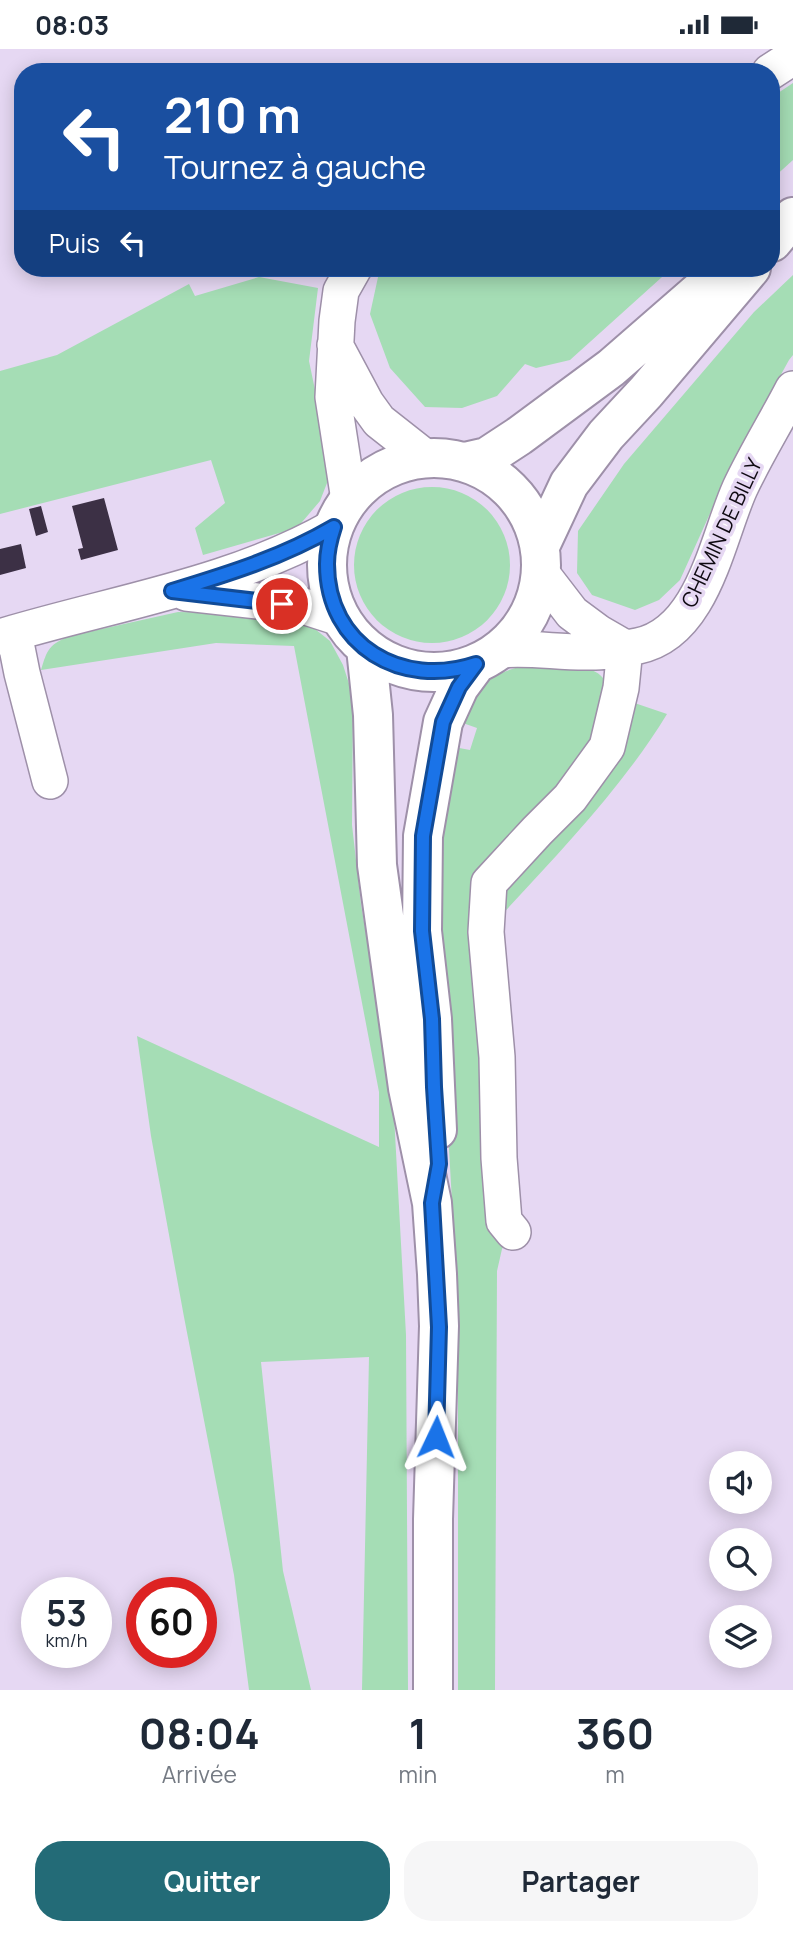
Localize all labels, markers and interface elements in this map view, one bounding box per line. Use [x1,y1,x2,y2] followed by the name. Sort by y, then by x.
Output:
[35,7,109,43] text: 08:03
[164,81,301,148] text: 210 m
[49,91,140,182] icon: left
[164,145,426,189] text: Tournez à gauche
[114,224,152,262] icon: left
[49,225,100,261] text: Puis
[674,453,768,612] street label: CHEMIN DE BILLY
[252,574,312,634] pin
[263,585,301,623] icon: arrive
[399,1400,473,1474] position arrow
[709,1451,772,1668] map controls
[709,1451,772,1514] button: sound
[709,1528,772,1591] button: search
[126,1577,217,1668] speed limit sign: 60
[46,1589,87,1637] text: 53
[709,1605,772,1668] button: layers
[46,1628,87,1652] text: km/h
[139,1704,260,1762] text: 08:04
[409,1704,427,1762] text: 1
[576,1704,654,1762] text: 360
[162,1758,237,1790] text: Arrivée
[399,1758,437,1790] text: min
[605,1758,625,1790] text: m
[35,1841,390,1921] button: Quitter
[404,1841,758,1921] button: Partager

